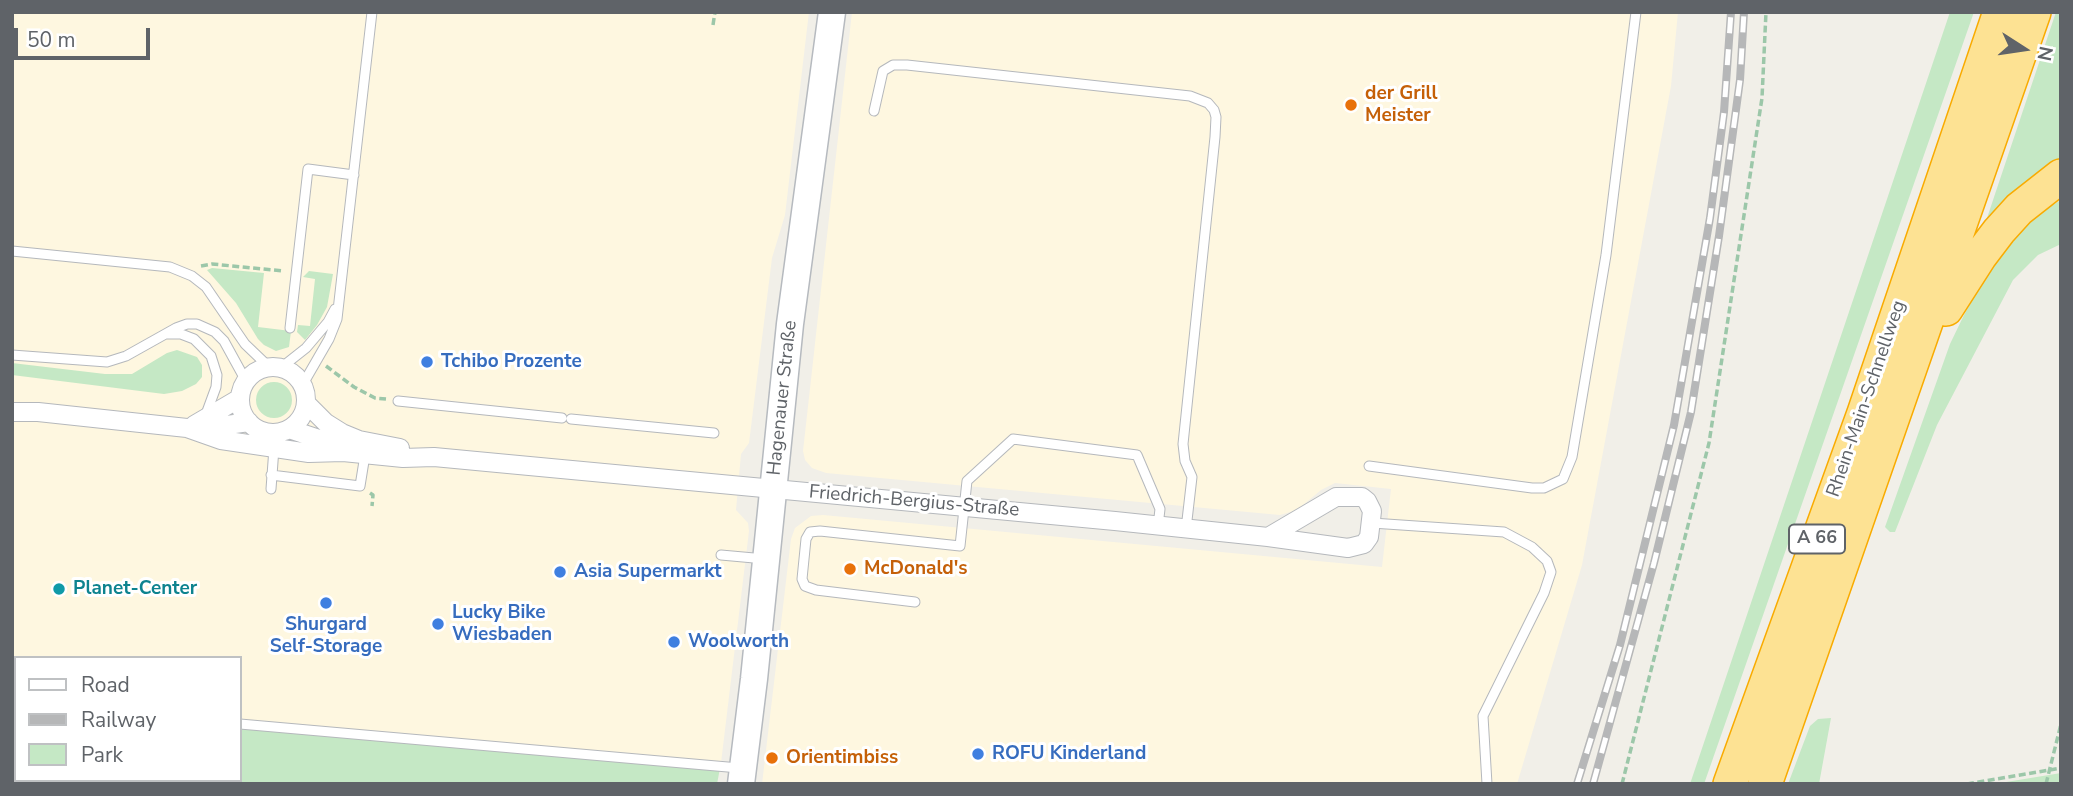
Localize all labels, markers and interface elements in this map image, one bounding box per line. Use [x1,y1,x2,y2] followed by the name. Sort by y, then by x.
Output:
[18,14,154,58] scale bar
[1989,14,2059,84] north arrow
[27,26,76,54] text: 50 m
[2030,44,2059,63] text: N
[1365,83,1438,127] place label: der Grill Meister
[1343,97,1359,113] marker: der Grill Meister
[1823,298,1911,500] street label: Rhein-Main-Schnellweg
[764,319,802,477] street label: Hagenauer Straße
[441,351,582,373] place label: Tchibo Prozente
[419,354,435,370] marker: Tchibo Prozente
[808,481,1020,523] street label: Friedrich-Bergius-Straße
[1789,524,1845,554] road number: A 66
[864,558,968,580] place label: McDonald's
[574,561,721,583] place label: Asia Supermarkt
[842,561,858,577] marker: McDonald's
[552,564,568,580] marker: Asia Supermarkt
[73,578,197,600] place label: Planet-Center
[51,581,67,597] marker: Planet-Center
[318,595,334,611] marker: Shurgard Self-Storage
[452,602,552,646] place label: Lucky Bike Wiesbaden
[270,614,382,658] place label: Shurgard Self-Storage
[430,616,446,632] marker: Lucky Bike Wiesbaden
[688,631,789,653] place label: Woolworth
[666,634,682,650] marker: Woolworth
[14,656,242,782] legend
[81,671,130,699] text: Road
[81,706,156,734] text: Railway
[81,741,123,769] text: Park
[992,743,1146,765] place label: ROFU Kinderland
[970,746,986,762] marker: ROFU Kinderland
[786,747,898,769] place label: Orientimbiss
[764,750,780,766] marker: Orientimbiss

